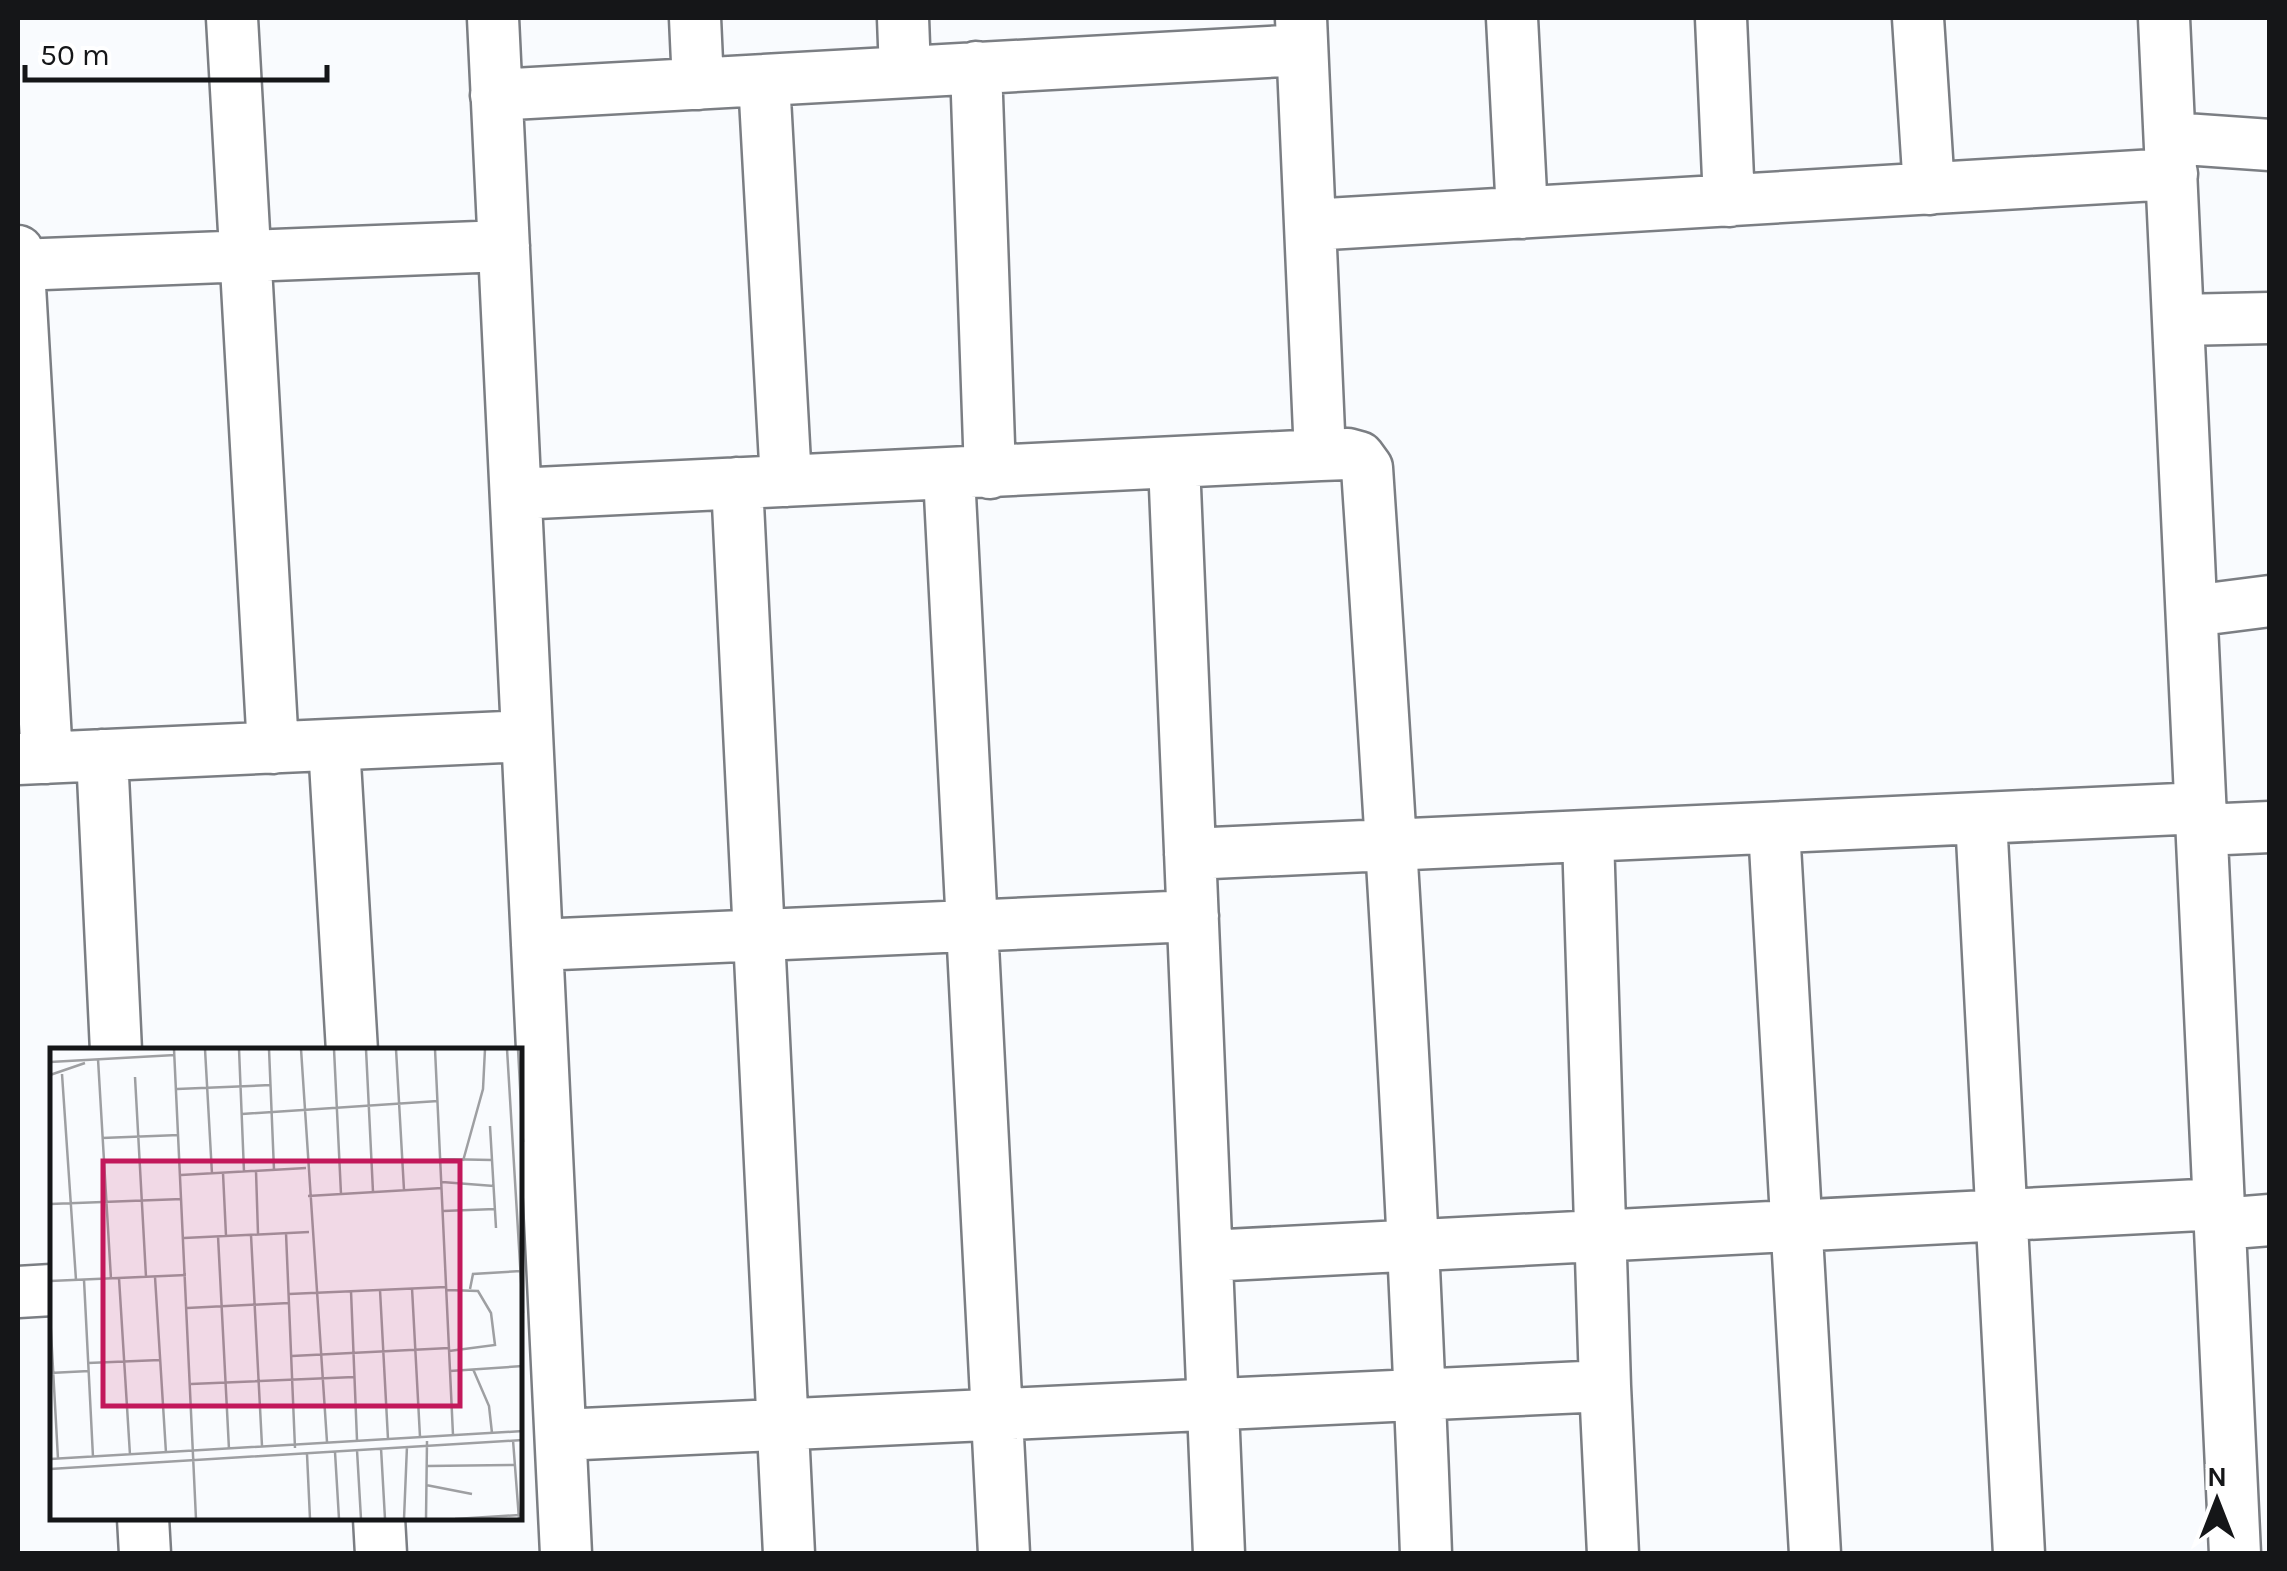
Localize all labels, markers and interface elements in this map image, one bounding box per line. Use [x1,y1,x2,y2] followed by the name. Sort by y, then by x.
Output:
[25,20,328,82] scale bar
[40,37,110,73] text: 50 m
[50,1048,522,1521] inset map
[2167,1451,2267,1551] north arrow
[2207,1460,2227,1493] text: N

